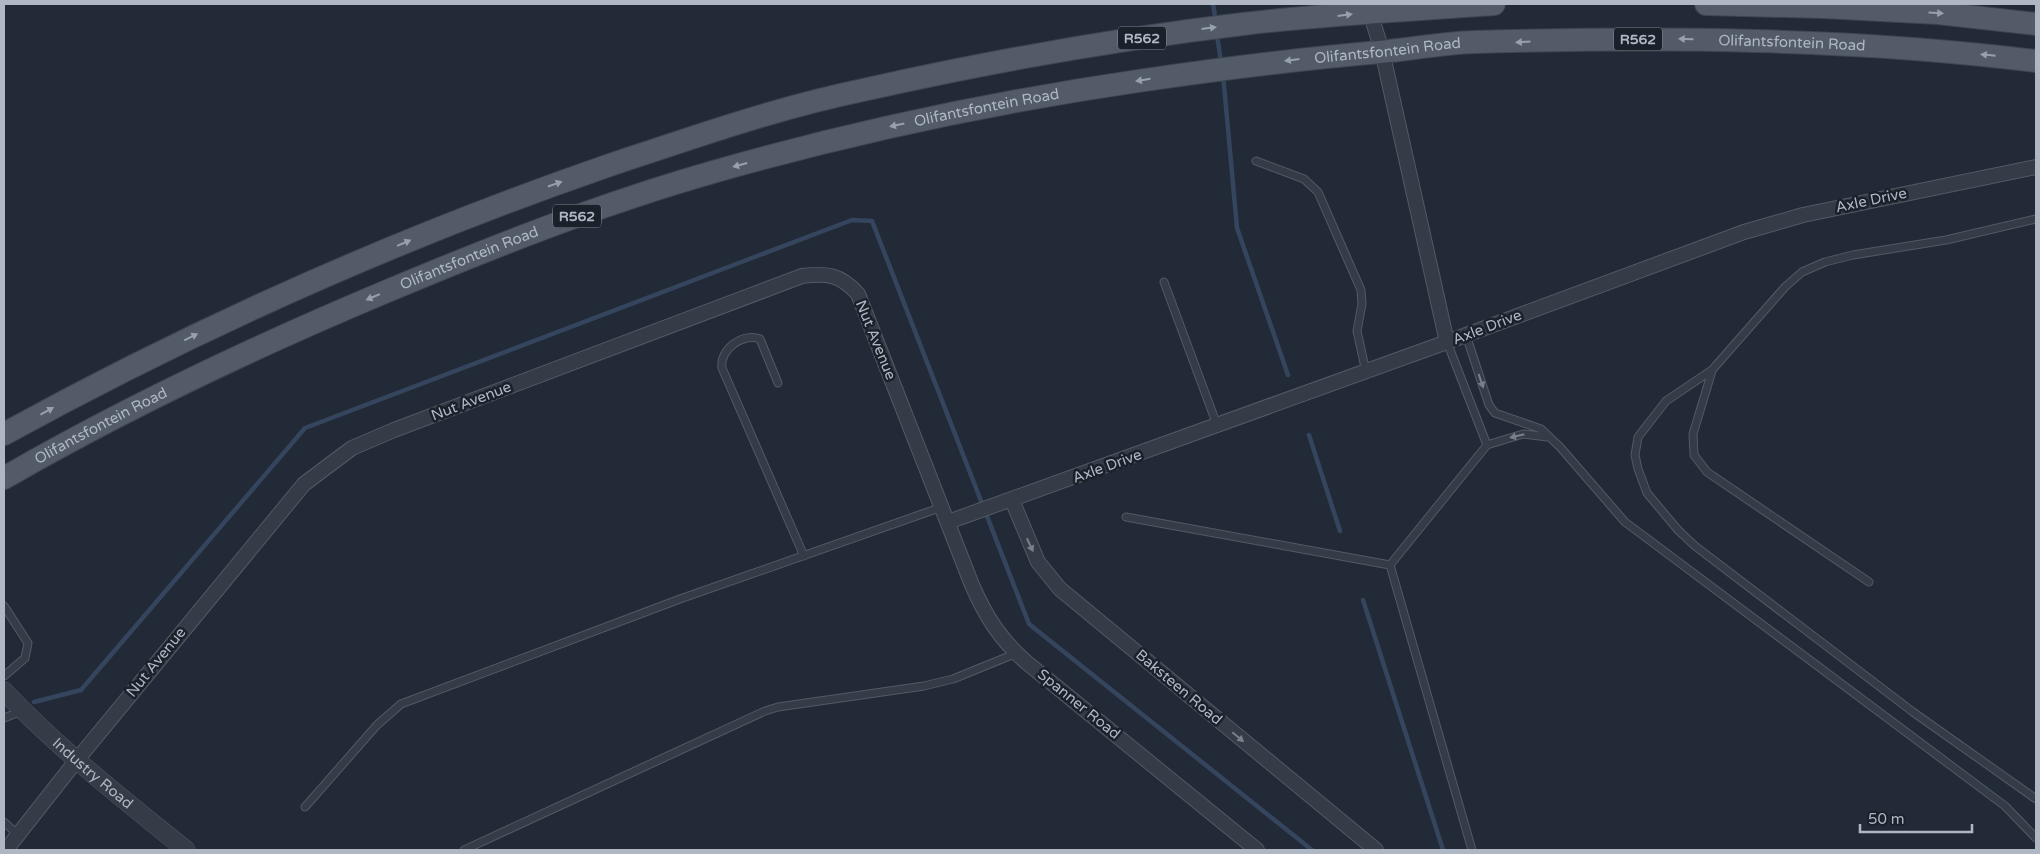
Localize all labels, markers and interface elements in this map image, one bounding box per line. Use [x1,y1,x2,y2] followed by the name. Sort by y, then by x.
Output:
[1928,10,1944,18] one-way arrow
[1337,11,1353,19] one-way arrow
[1201,24,1217,32] one-way arrow
[1118,26,1166,49] road number: R562
[1614,28,1662,50] road number: R562
[1718,31,1866,55] street label: Olifantsfontein Road
[1313,34,1461,67] street label: Olifantsfontein Road
[1678,35,1694,43] one-way arrow
[1515,38,1531,46] one-way arrow
[1980,51,1996,59] one-way arrow
[1283,56,1299,64] one-way arrow
[1135,76,1151,84] one-way arrow
[912,85,1061,130] street label: Olifantsfontein Road
[890,121,905,129] one-way arrow
[732,161,747,169] one-way arrow
[548,180,563,187] one-way arrow
[1834,184,1908,216] street label: Axle Drive
[553,205,601,228] road number: R562
[397,222,541,294] street label: Olifantsfontein Road
[397,239,411,247] one-way arrow
[365,293,380,301] one-way arrow
[852,298,900,382] street label: Nut Avenue
[1450,306,1524,348] street label: Axle Drive
[184,333,199,341] one-way arrow
[1478,374,1485,389] one-way arrow
[428,377,514,425] street label: Nut Avenue
[31,383,170,468] street label: Olifantsfontein Road
[39,407,54,415] one-way arrow
[1510,432,1525,440] one-way arrow
[1070,445,1144,487] street label: Axle Drive
[1026,538,1034,552] one-way arrow
[122,624,190,700] street label: Nut Avenue
[1132,646,1226,728] street label: Baksteen Road
[1034,665,1124,743] street label: Spanner Road
[1231,731,1244,742] one-way arrow
[49,734,137,812] street label: Industry Road
[1860,802,1972,834] scale bar
[1868,810,1905,828] text: 50 m

